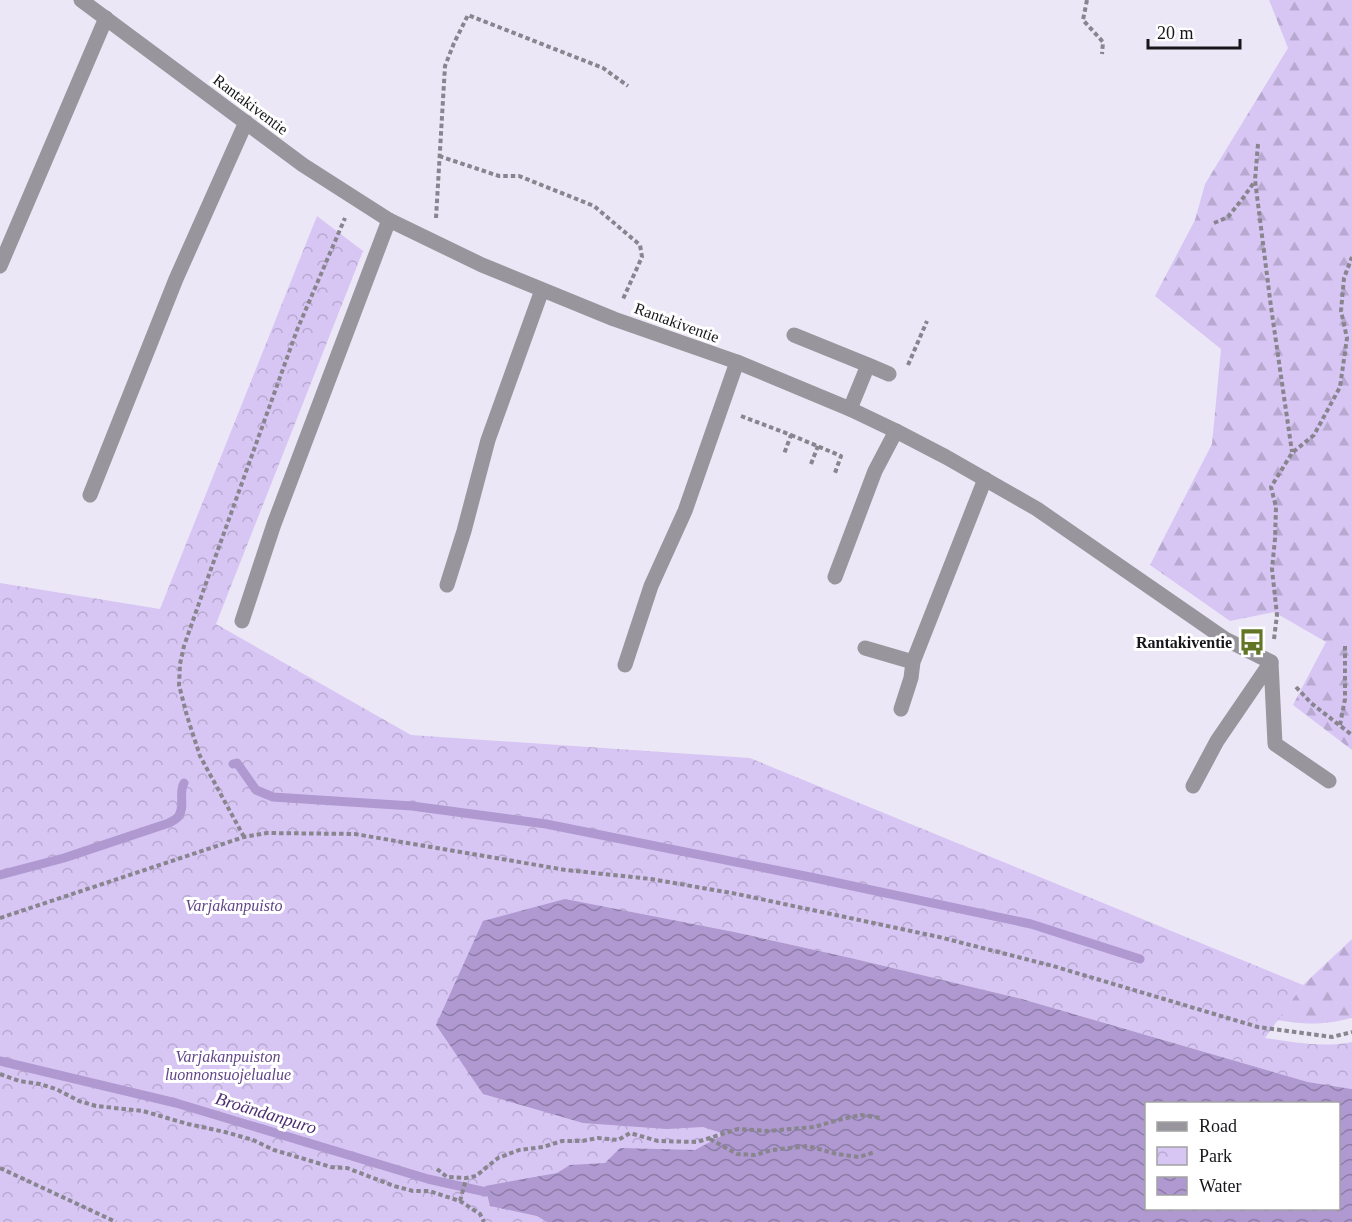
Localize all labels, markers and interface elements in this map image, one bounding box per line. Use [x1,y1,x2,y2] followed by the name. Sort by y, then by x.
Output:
[1148,12,1240,50] scale bar
[1157,23,1194,43] text: 20 m
[210,71,291,138] street label: Rantakiventie
[632,299,721,346] street label: Rantakiventie
[1237,627,1267,657] bus stop icon: Rantakiventie
[1136,634,1232,651] place label: Rantakiventie
[186,897,282,915] park label: Varjakanpuisto
[165,1048,291,1084] park label: Varjakanpuiston luonnonsuojelualue
[213,1088,319,1138] water label: Broändanpuro
[1145,1102,1340,1210] legend
[1199,1116,1237,1136] text: Road
[1199,1146,1232,1166] text: Park
[1199,1176,1242,1196] text: Water

